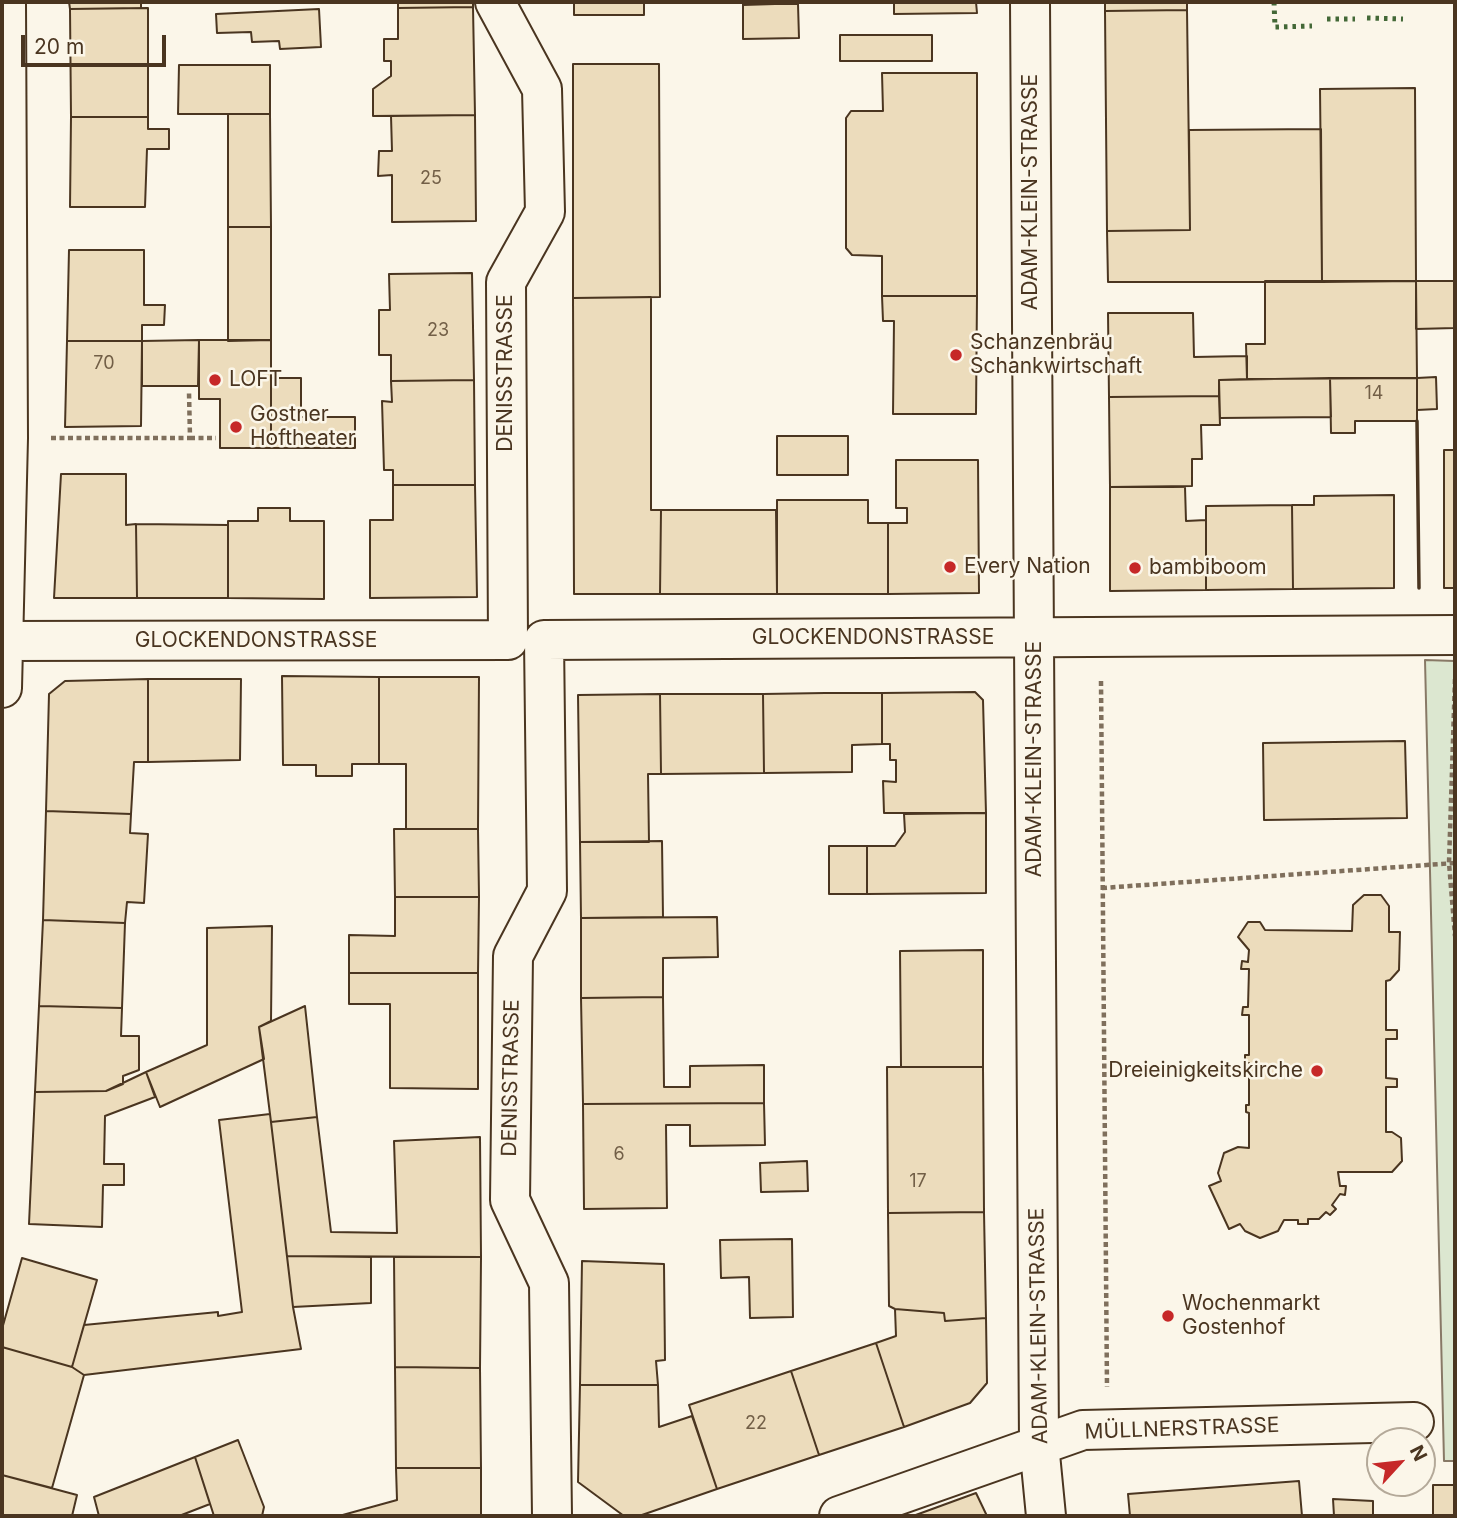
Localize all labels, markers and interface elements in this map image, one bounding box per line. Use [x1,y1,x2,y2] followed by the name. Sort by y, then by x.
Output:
[24,21,170,65] scale bar
[34,34,84,59] text: 20 m
[1018,74,1044,310] street label: ADAM-KLEIN-STRASSE
[420,168,442,190] house number: 25
[493,294,519,452] street label: DENISSTRASSE
[427,320,449,342] house number: 23
[970,330,1142,380] place label: Schanzenbräu Schankwirtschaft
[948,347,964,363] marker: Schanzenbräu Schankwirtschaft
[93,353,115,375] house number: 70
[229,367,282,393] place label: LOFT
[207,372,223,388] marker: LOFT
[1365,383,1383,405] house number: 14
[250,402,356,452] place label: Gostner Hoftheater
[228,419,244,435] marker: Gostner Hoftheater
[964,554,1091,580] place label: Every Nation
[1149,555,1267,581] place label: bambiboom
[942,559,958,575] marker: Every Nation
[1127,560,1143,576] marker: bambiboom
[752,625,994,651] street label: GLOCKENDONSTRASSE
[135,628,377,654] street label: GLOCKENDONSTRASSE
[1022,641,1048,877] street label: ADAM-KLEIN-STRASSE
[497,999,525,1157] street label: DENISSTRASSE
[1108,1058,1303,1084] place label: Dreieinigkeitskirche
[1309,1063,1325,1079] marker: Dreieinigkeitskirche
[613,1144,625,1166] house number: 6
[909,1171,927,1193] house number: 17
[1024,1208,1054,1444] street label: ADAM-KLEIN-STRASSE
[1182,1291,1320,1341] place label: Wochenmarkt Gostenhof
[1160,1308,1176,1324] marker: Wochenmarkt Gostenhof
[745,1413,767,1435] house number: 22
[1084,1413,1280,1445] street label: MÜLLNERSTRASSE
[1366,1427,1436,1497] north arrow
[1405,1441,1432,1465] text: N

